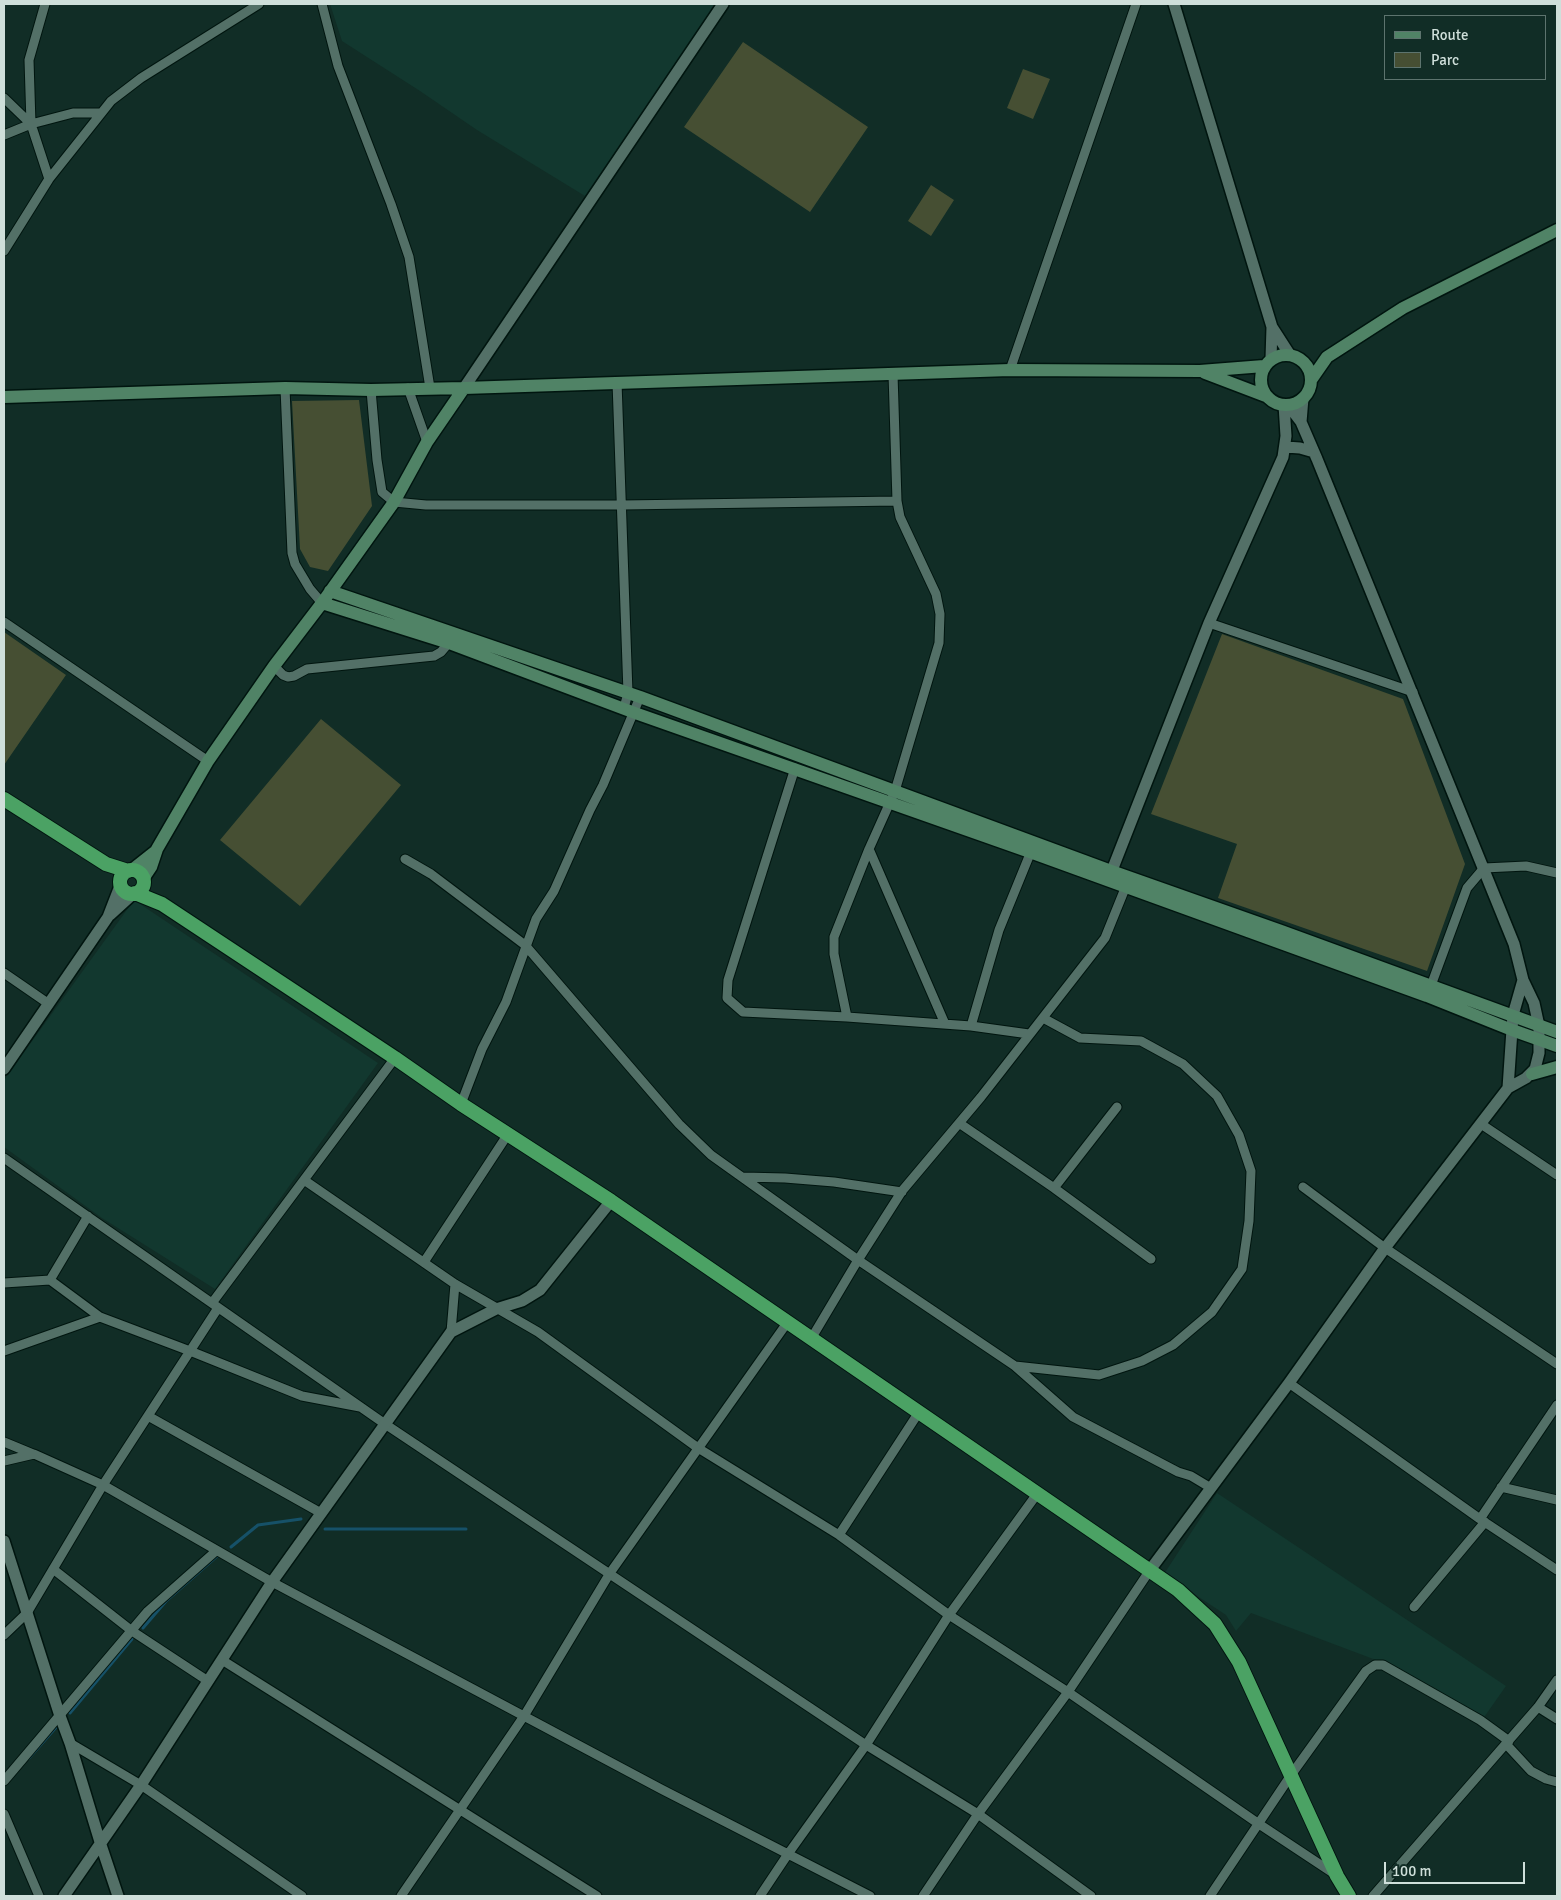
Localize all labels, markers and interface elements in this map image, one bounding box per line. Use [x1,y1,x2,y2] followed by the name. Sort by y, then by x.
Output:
[1384,15,1546,80] legend
[1431,26,1468,44] text: Route
[1431,51,1459,69] text: Parc
[1386,1852,1527,1884] scale bar
[1392,1862,1432,1880] text: 100 m

